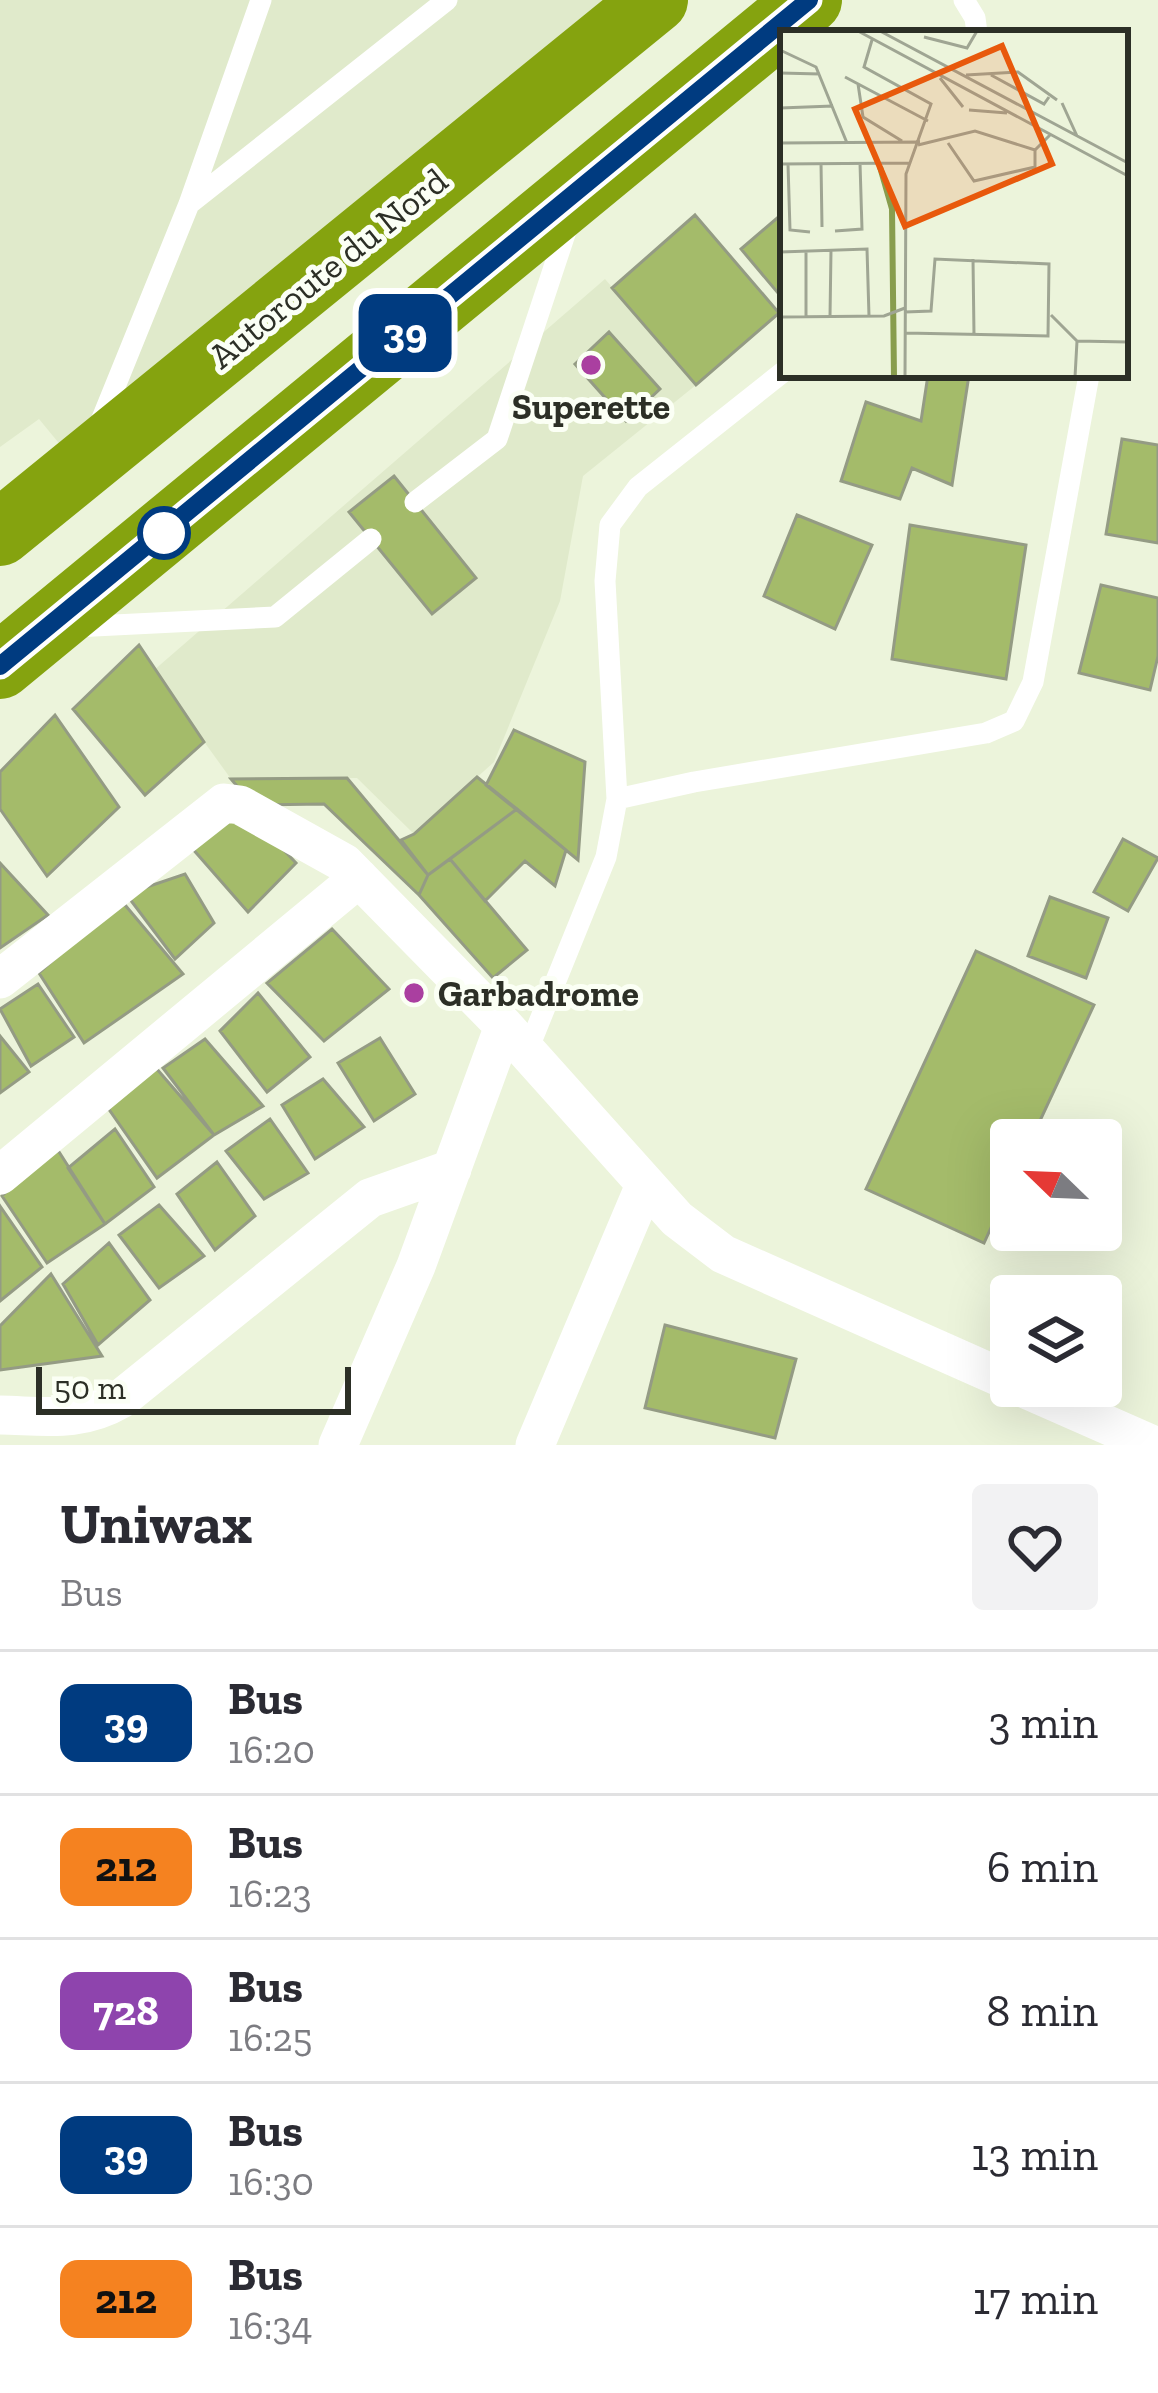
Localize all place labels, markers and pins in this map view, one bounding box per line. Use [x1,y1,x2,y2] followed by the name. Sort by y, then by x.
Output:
[578,352,604,378] marker: Superette
[512,385,670,428] place label: Superette
[139,508,189,558] unlabelled marker
[438,972,639,1015] place label: Garbadrome
[401,980,427,1006] marker: Garbadrome

